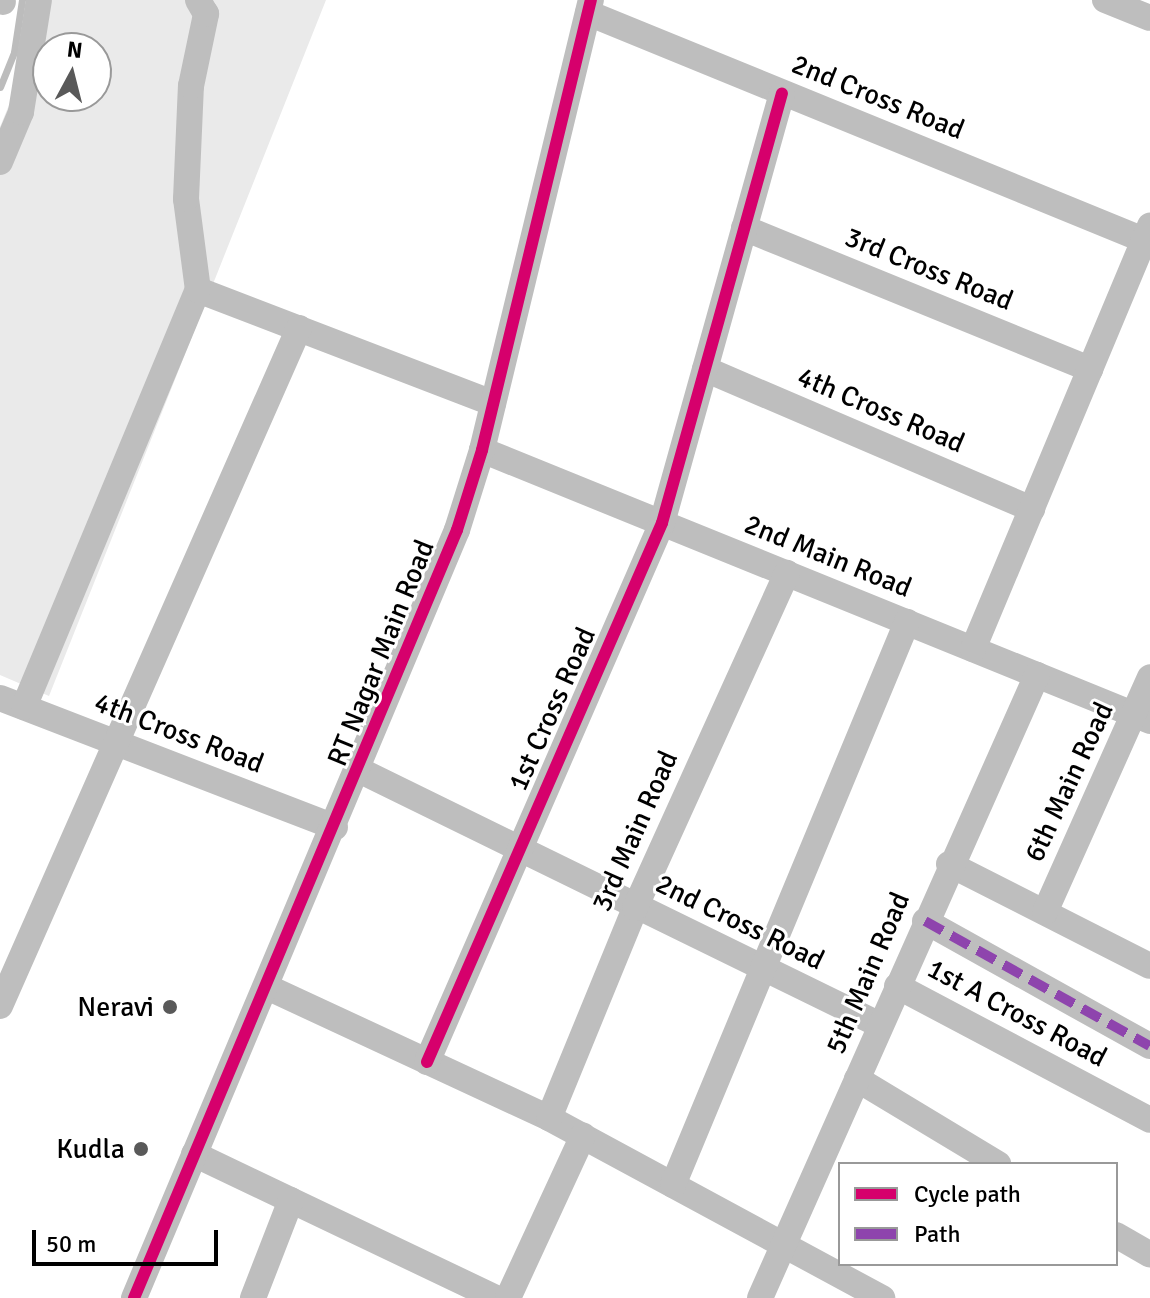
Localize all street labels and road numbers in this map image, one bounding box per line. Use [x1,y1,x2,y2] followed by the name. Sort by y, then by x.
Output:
[787,47,969,147] street label: 2nd Cross Road
[840,220,1018,318] street label: 3rd Cross Road
[792,360,970,460] street label: 4th Cross Road
[740,507,916,605] street label: 2nd Main Road
[320,535,442,771] street label: RT Nagar Main Road
[501,622,603,796] street label: 1st Cross Road
[90,685,268,781] street label: 4th Cross Road
[1017,697,1121,867] street label: 6th Main Road
[585,746,685,916] street label: 3rd Main Road
[650,867,830,977] street label: 2nd Cross Road
[819,887,917,1059] street label: 5th Main Road
[921,952,1113,1074] street label: 1st A Cross Road

